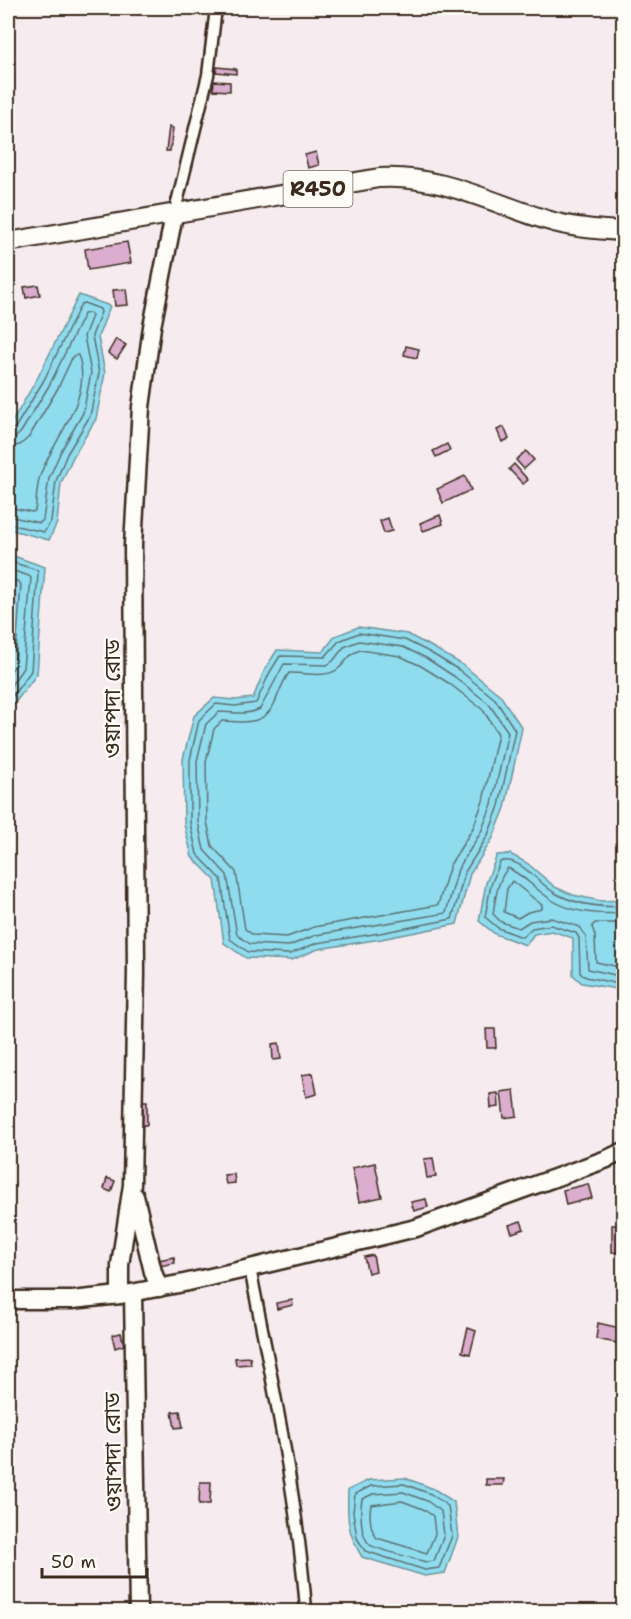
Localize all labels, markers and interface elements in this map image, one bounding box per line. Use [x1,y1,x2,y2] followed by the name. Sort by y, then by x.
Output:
[284,171,352,207] road number: R450
[98,639,127,759] street label: ওয়াপদা রোড
[97,1392,129,1512] street label: ওয়াপদা রোড
[42,1541,147,1579] scale bar
[51,1550,96,1574] text: 50 m

